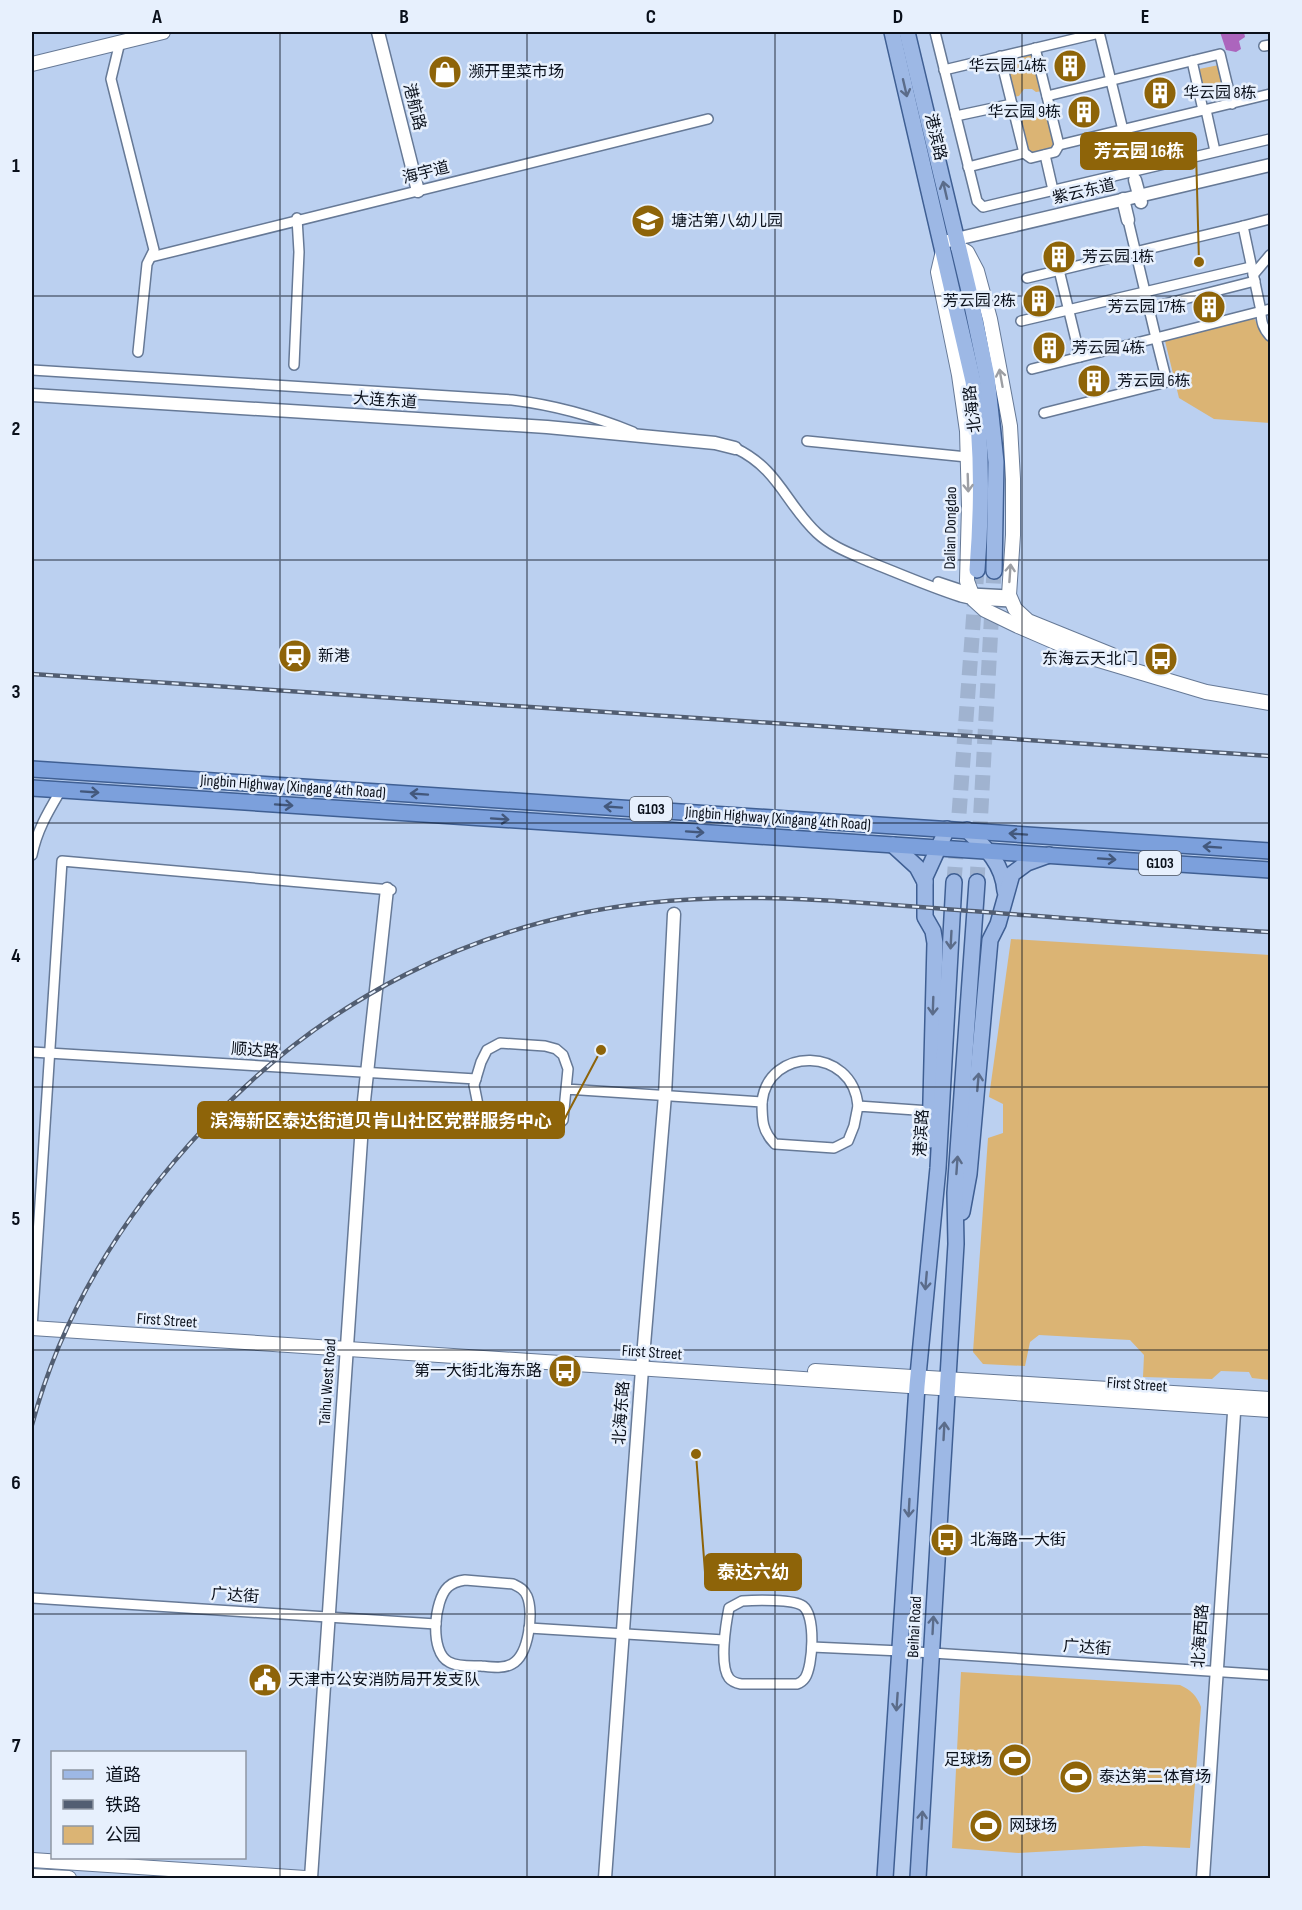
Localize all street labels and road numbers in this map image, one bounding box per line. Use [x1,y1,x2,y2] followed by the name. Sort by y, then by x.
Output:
[399,81,429,133] street label: 港航路
[920,111,950,163] street label: 港滨路
[400,158,452,188] street label: 海宇道
[1051,176,1117,208] street label: 紫云东道
[961,384,985,434] street label: 北海路
[352,389,418,413] street label: 大连东道
[941,486,961,570] street label: Dalian Dongdao
[199,771,386,803] street label: Jingbin Highway (Xingang 4th Road)
[630,797,672,821] road number: G103
[684,803,871,835] street label: Jingbin Highway (Xingang 4th Road)
[1139,851,1181,875] road number: G103
[230,1040,280,1062] street label: 顺达路
[911,1109,933,1157] street label: 港滨路
[136,1309,198,1333] street label: First Street
[315,1338,341,1426] street label: Taihu West Road
[621,1341,683,1365] street label: First Street
[1106,1373,1168,1397] street label: First Street
[610,1380,634,1446] street label: 北海东路
[210,1585,260,1607] street label: 广达街
[904,1596,926,1658] street label: Beihai Road
[1189,1603,1213,1669] street label: 北海西路
[1062,1637,1112,1659] street label: 广达街

